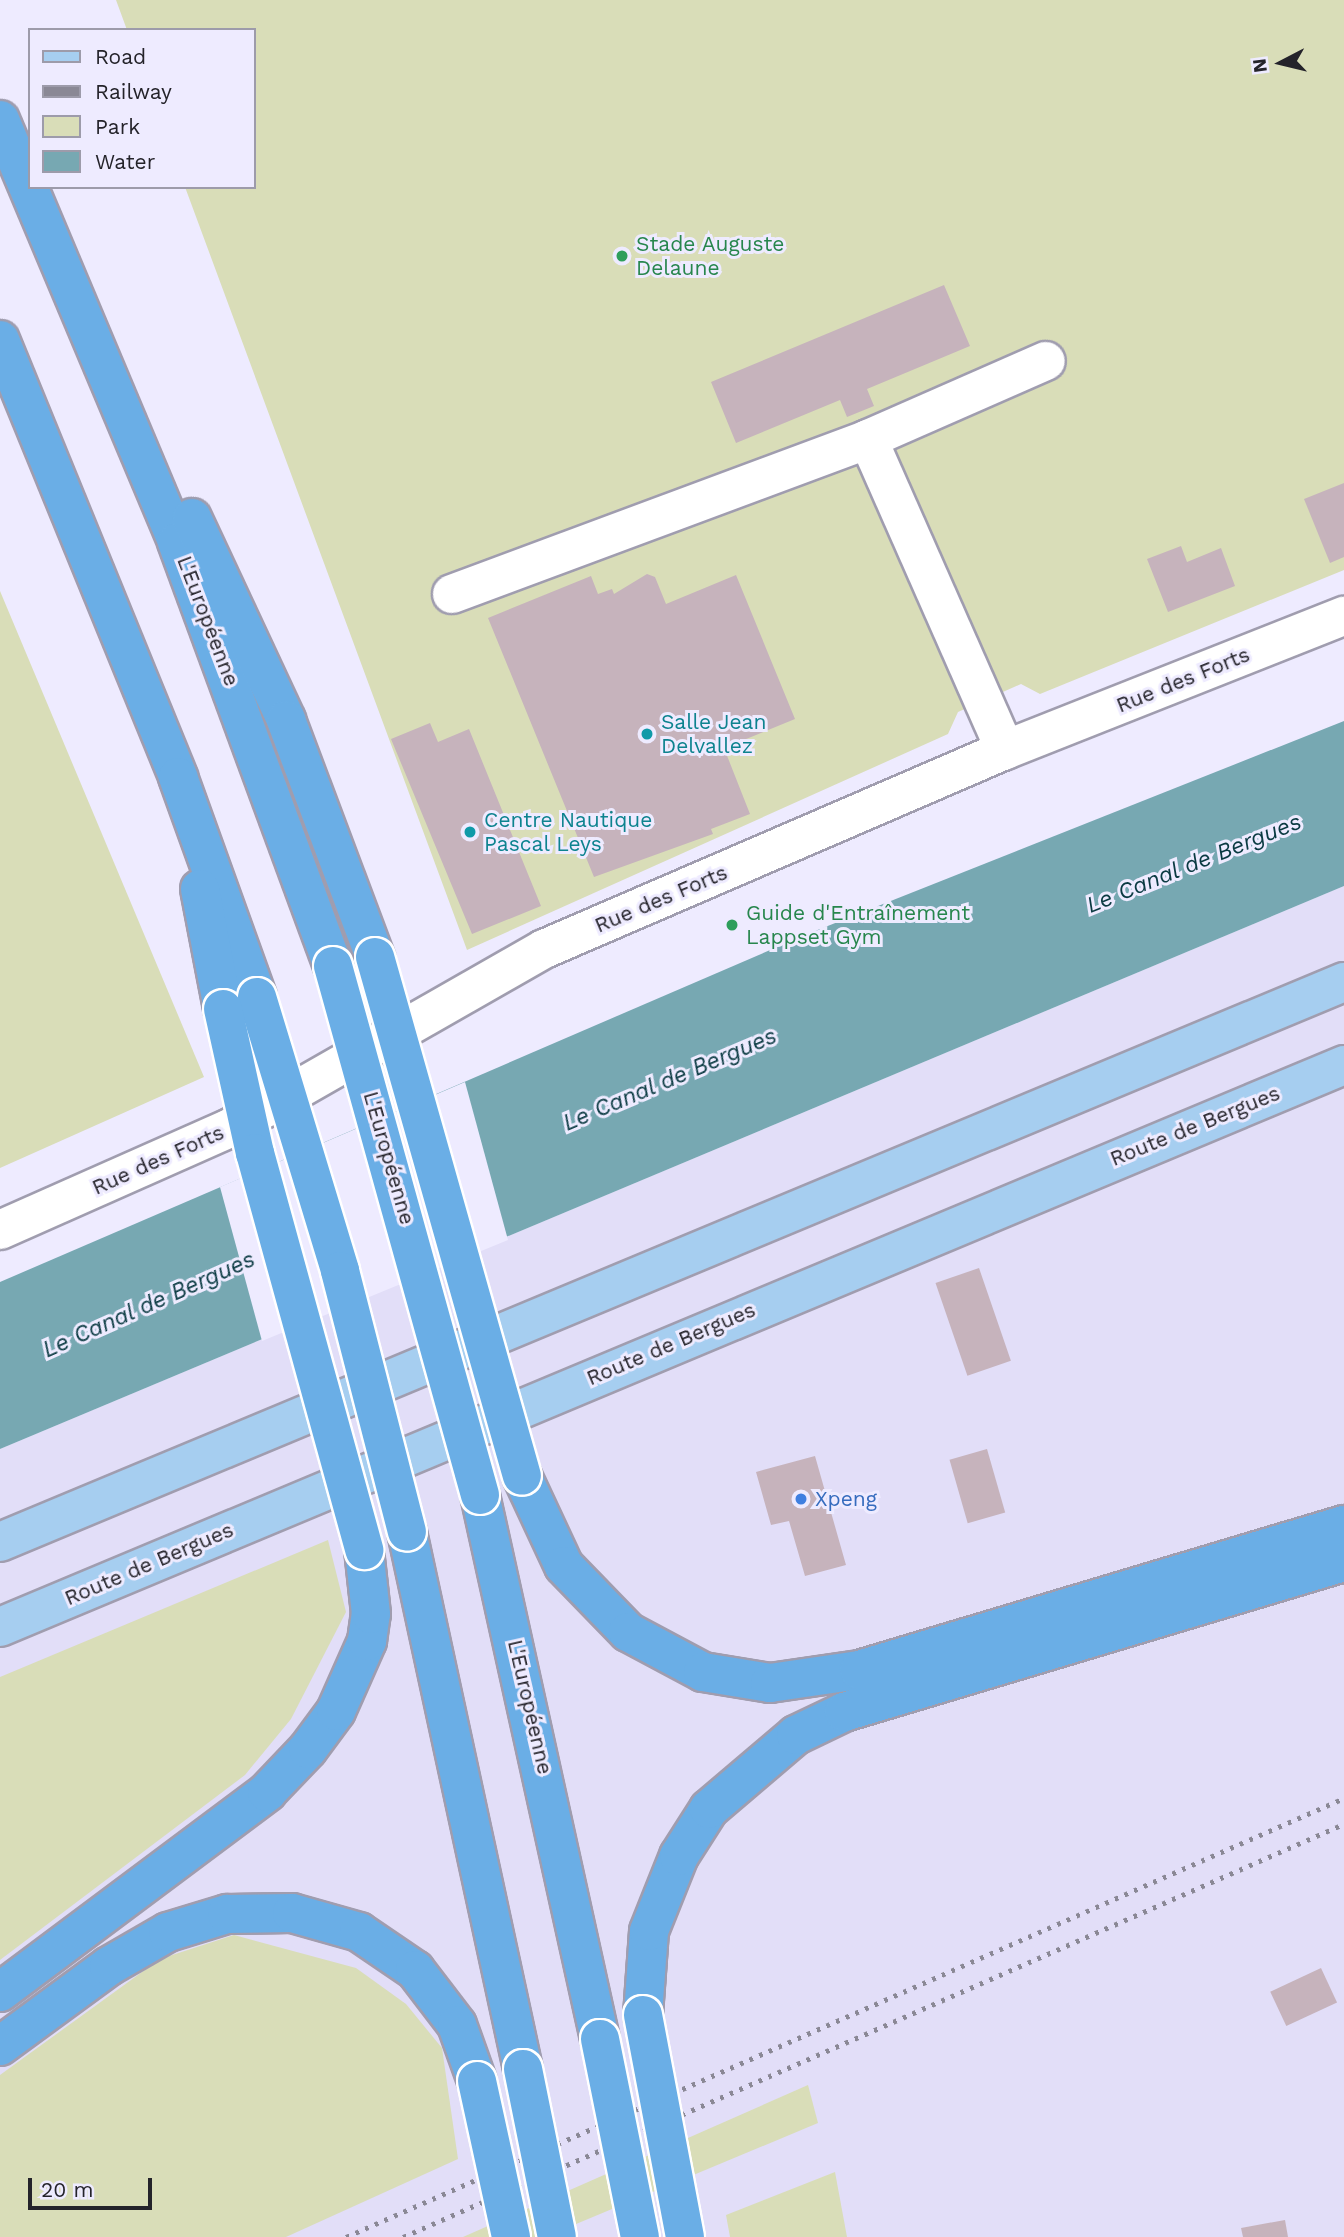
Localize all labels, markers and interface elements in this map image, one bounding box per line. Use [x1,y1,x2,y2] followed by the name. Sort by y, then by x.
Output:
[28,28,256,189] legend
[1246,28,1316,98] north arrow
[95,44,146,69] text: Road
[1247,57,1272,74] text: N
[95,79,172,104] text: Railway
[95,114,140,139] text: Park
[95,149,155,174] text: Water
[636,231,785,281] place label: Stade Auguste Delaune
[614,248,630,264] marker: Stade Auguste Delaune
[172,552,244,690] street label: L'Européenne
[1113,642,1253,718] street label: Rue des Forts
[661,709,767,759] place label: Salle Jean Delvallez
[639,726,655,742] marker: Salle Jean Delvallez
[484,807,652,857] place label: Centre Nautique Pascal Leys
[1082,808,1306,920] water label: Le Canal de Bergues
[462,824,478,840] marker: Centre Nautique Pascal Leys
[591,860,731,938] street label: Rue des Forts
[746,900,970,950] place label: Guide d'Entraînement Lappset Gym
[724,917,740,933] marker: Guide d'Entraînement Lappset Gym
[559,1022,781,1138] water label: Le Canal de Bergues
[1106,1080,1284,1172] street label: Route de Bergues
[358,1089,420,1227] street label: L'Européenne
[88,1120,228,1200] street label: Rue des Forts
[38,1246,260,1364] water label: Le Canal de Bergues
[583,1297,759,1391] street label: Route de Bergues
[815,1486,877,1512] place label: Xpeng
[793,1491,809,1507] marker: Xpeng
[61,1517,237,1611] street label: Route de Bergues
[502,1637,558,1777] street label: L'Européenne
[32,2164,156,2208] scale bar
[41,2177,93,2202] text: 20 m

